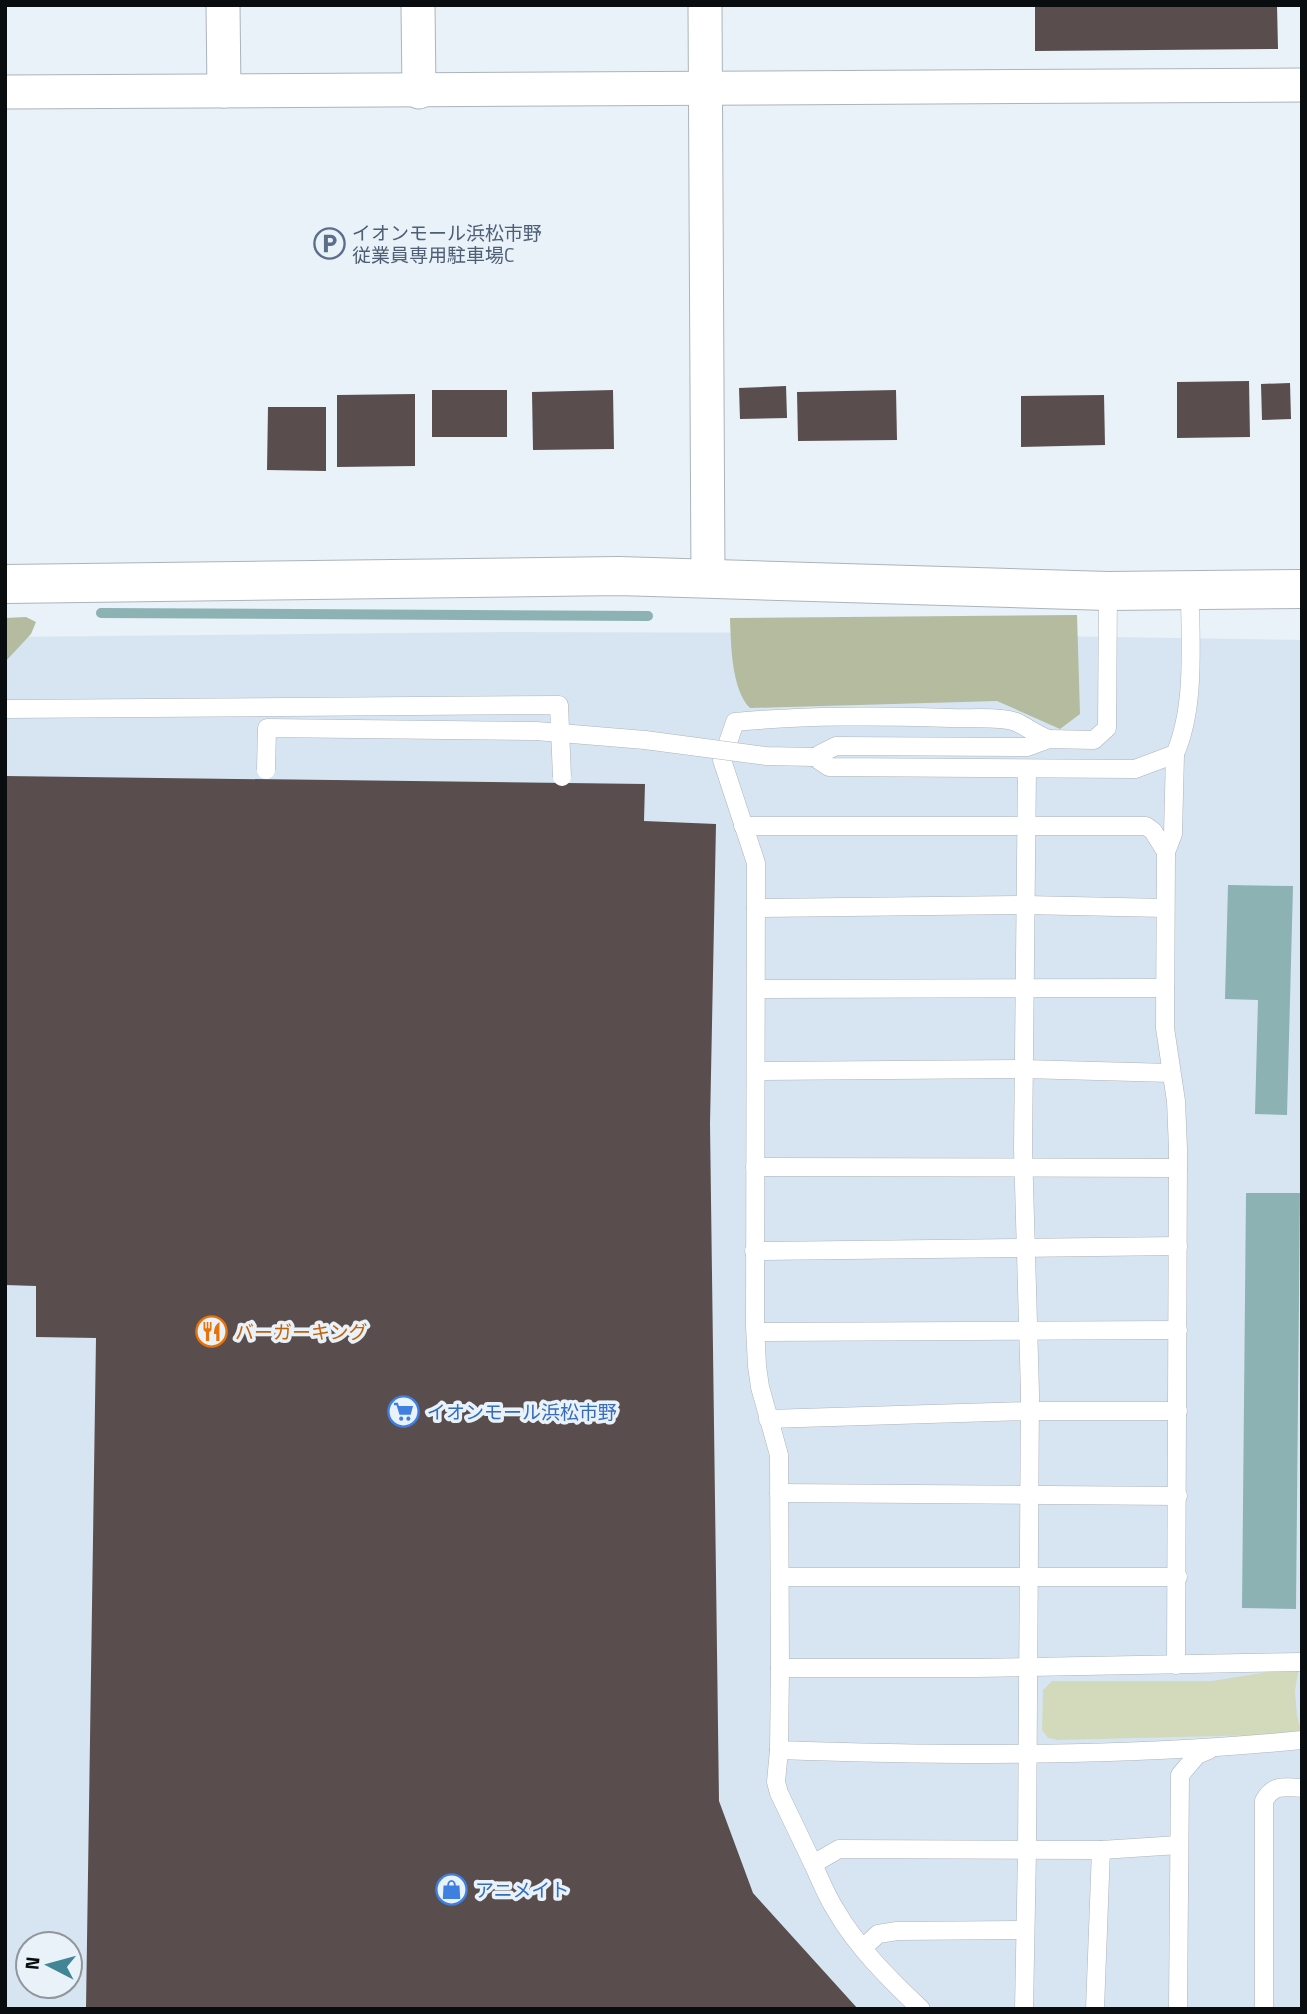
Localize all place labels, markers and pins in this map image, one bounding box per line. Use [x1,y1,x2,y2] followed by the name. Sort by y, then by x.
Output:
[352,218,542,269] place label: イオンモール浜松市野 従業員専用駐車場C
[312,227,346,261] parking icon: イオンモール浜松市野 従業員専用駐車場C
[195,1315,229,1349] restaurant icon: バーガーキング
[235,1317,367,1346] place label: バーガーキング
[387,1395,421,1429] supermarket icon: イオンモール浜松市野
[427,1397,617,1426] place label: イオンモール浜松市野
[435,1873,469,1907] shop icon: アニメイト
[475,1875,570,1904] place label: アニメイト

